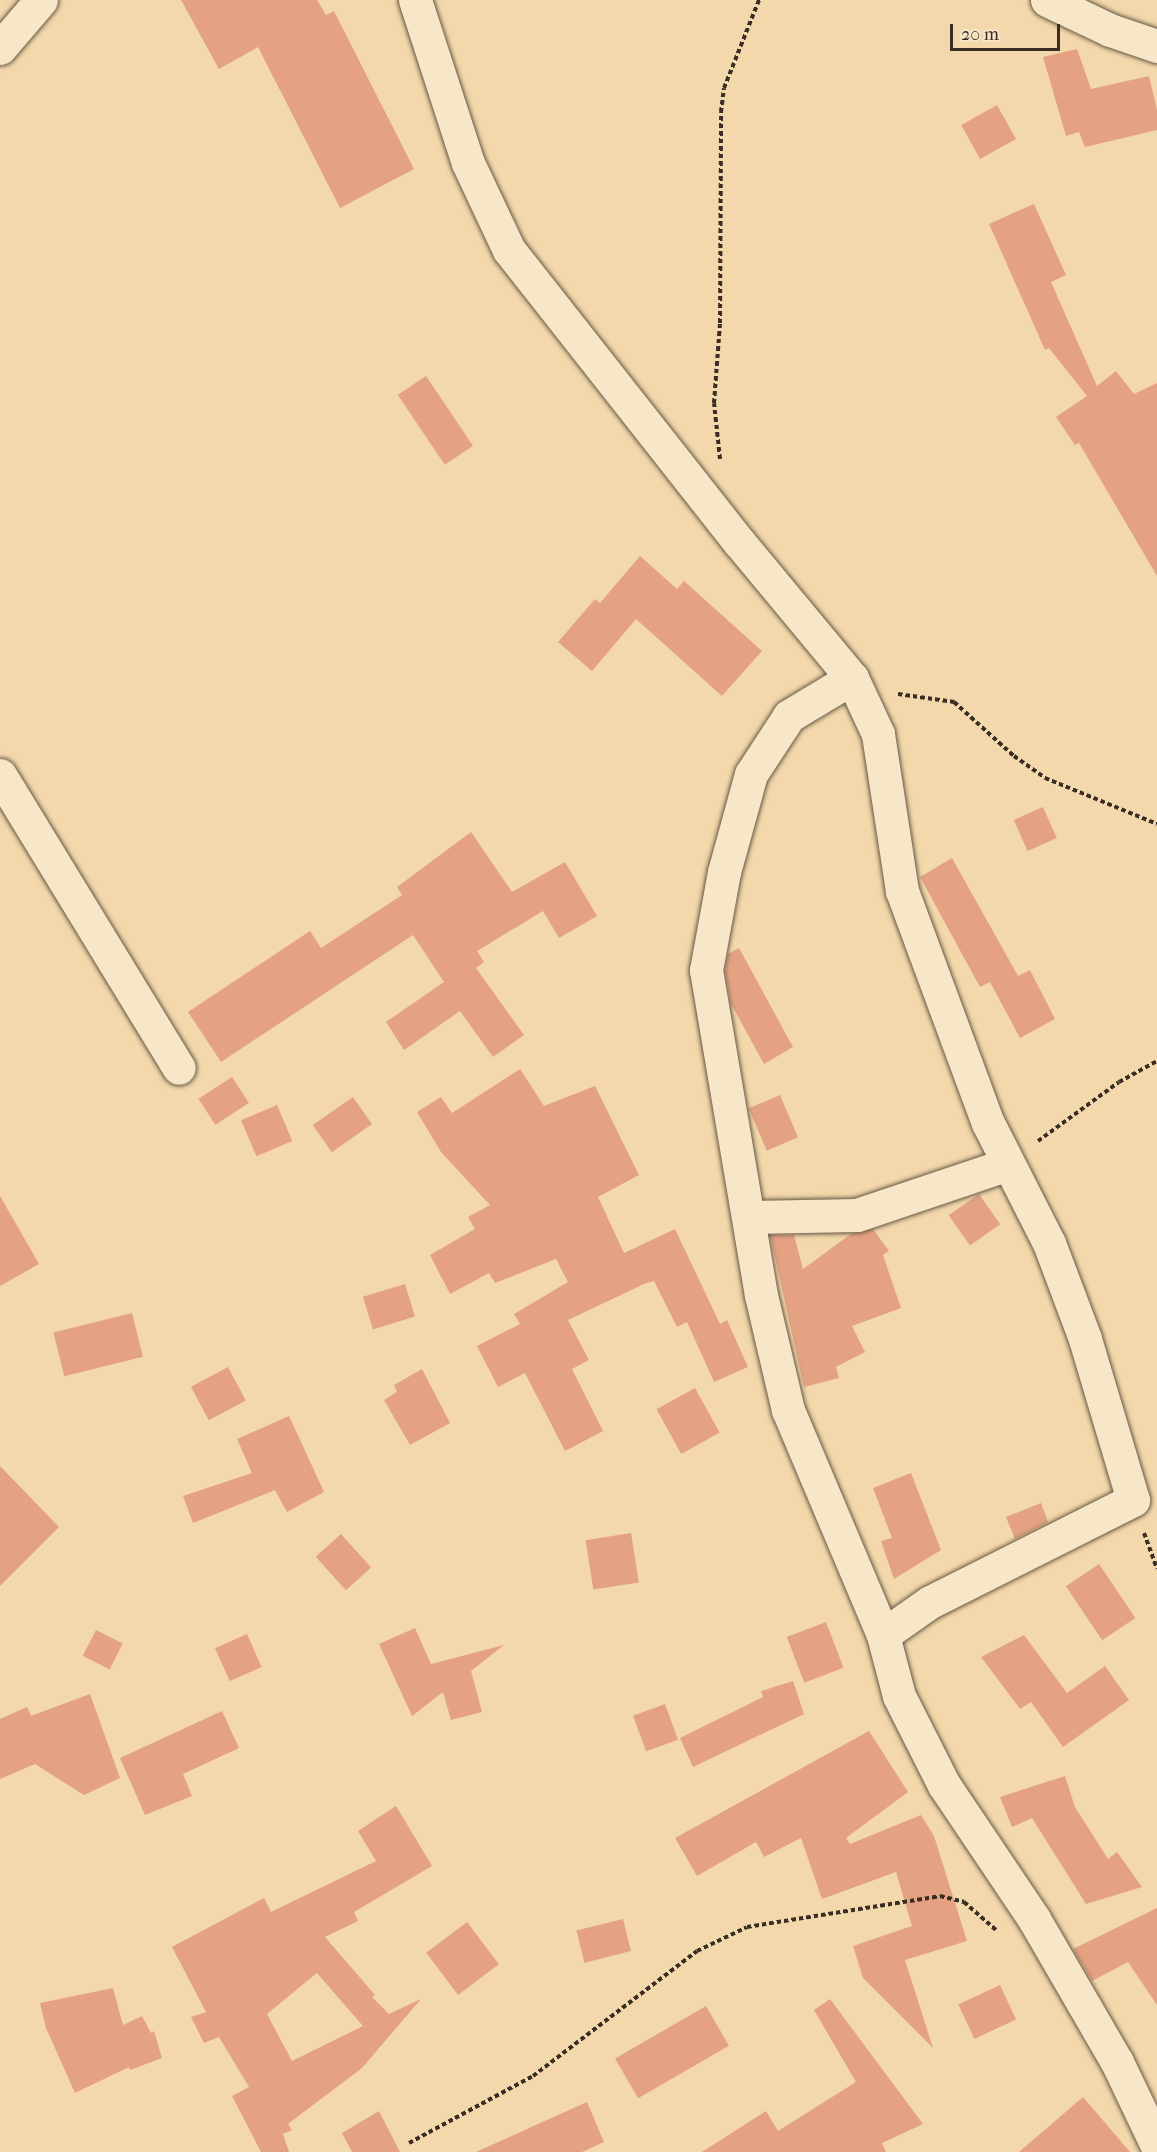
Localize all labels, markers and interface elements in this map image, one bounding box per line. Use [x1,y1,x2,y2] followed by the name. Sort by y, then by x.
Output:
[953,12,1062,50] scale bar
[961,24,999,45] text: 20 m

